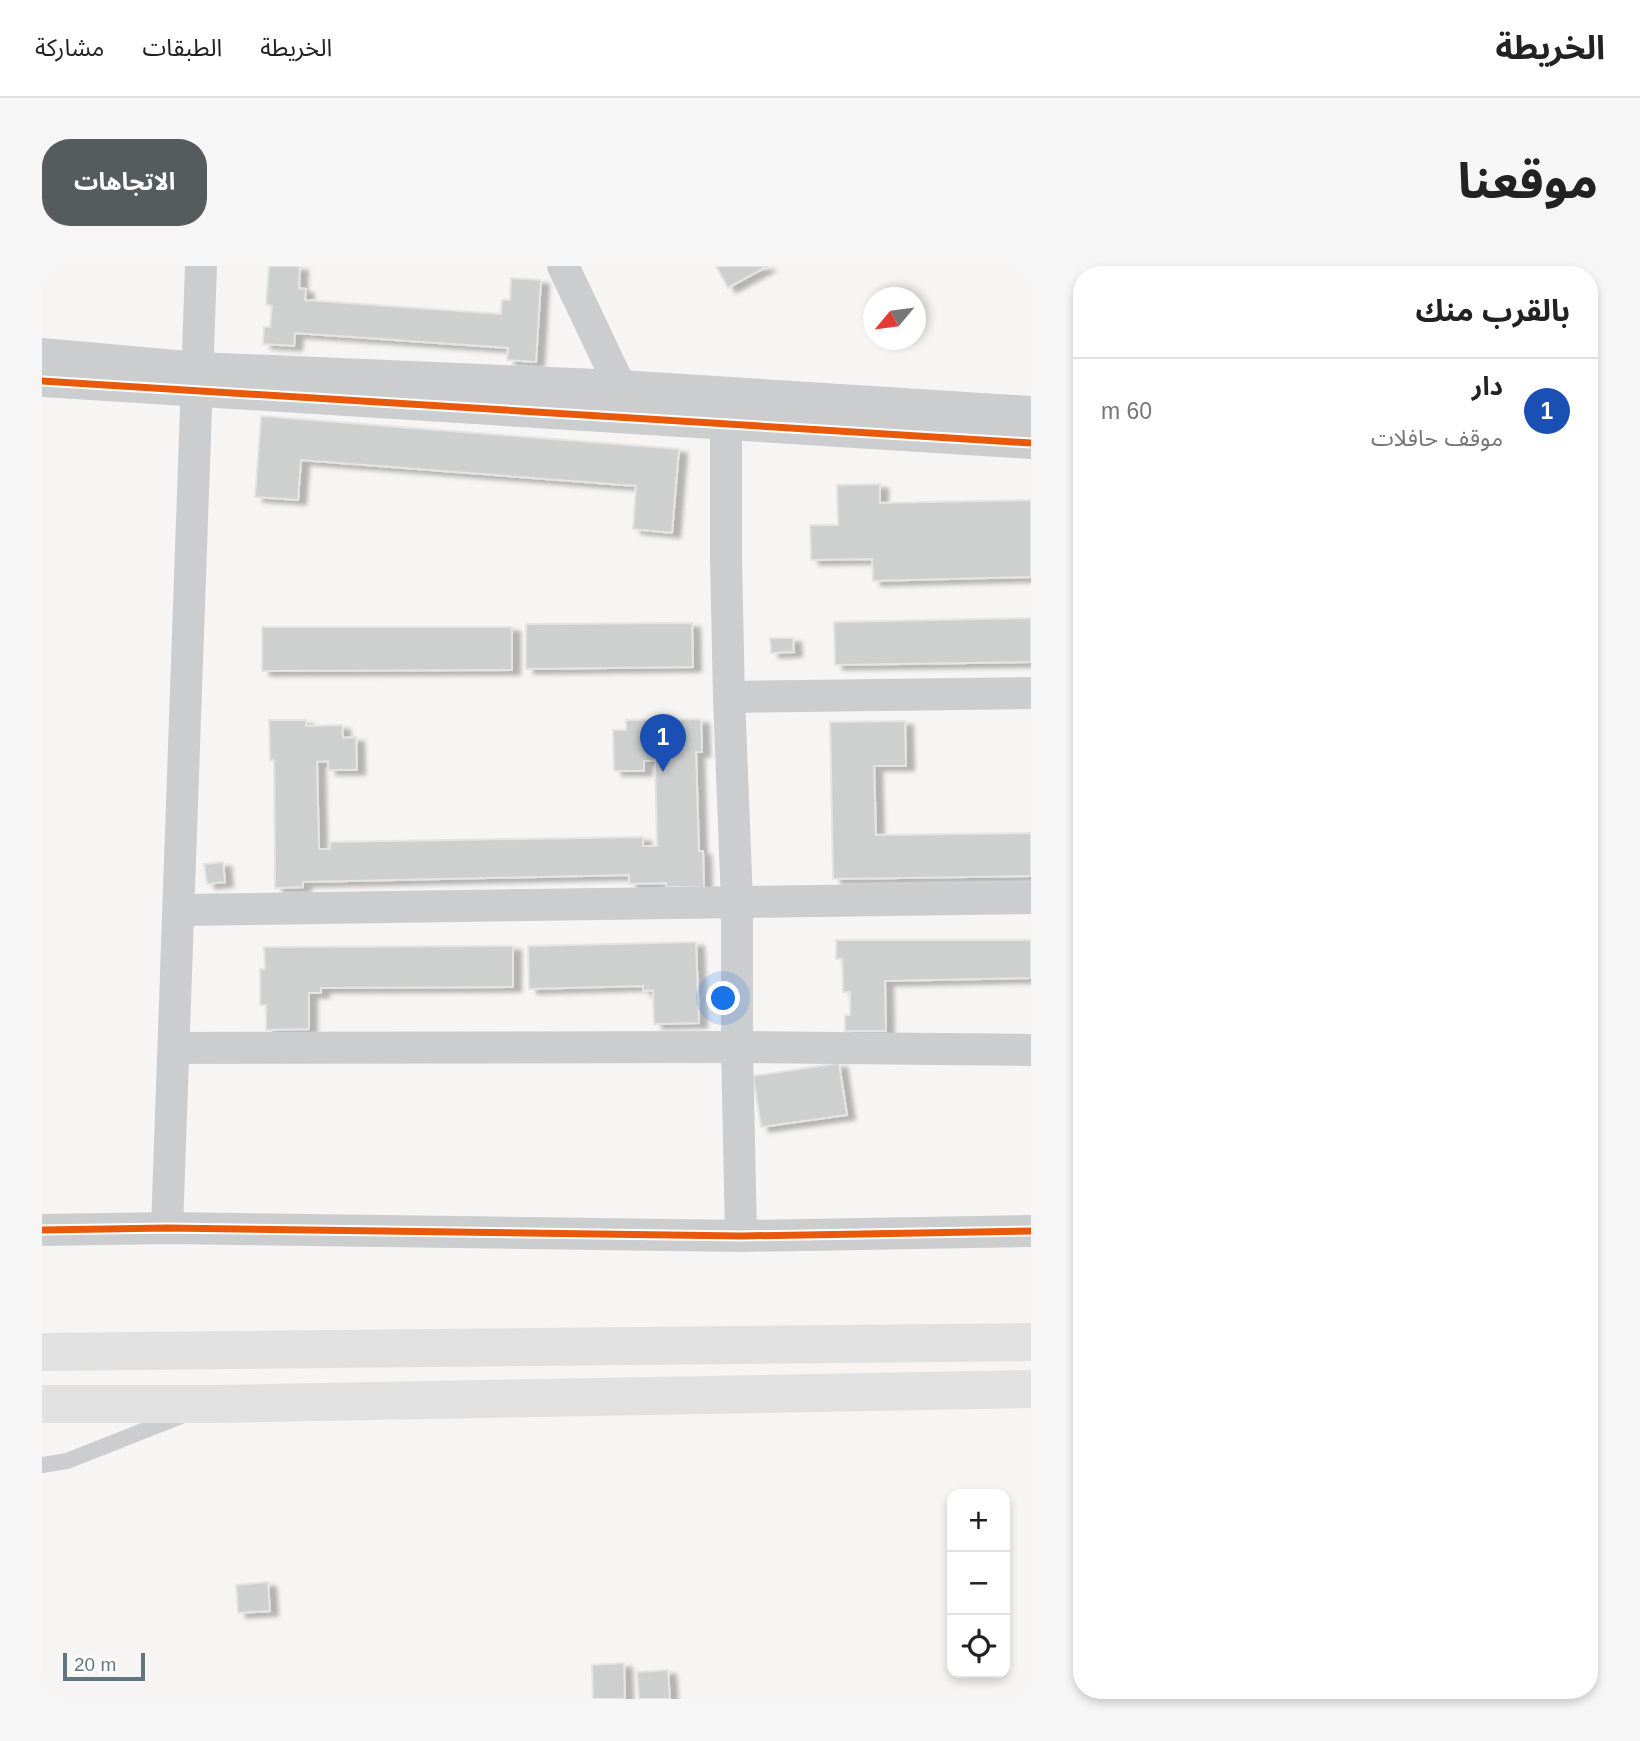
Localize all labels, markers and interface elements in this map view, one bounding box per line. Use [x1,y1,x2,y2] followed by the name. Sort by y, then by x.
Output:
[1495,29,1605,66] text: الخريطة
[35,34,104,61] text: مشاركة
[142,34,222,61] text: الطبقات
[260,34,332,61] text: الخريطة
[42,139,207,226] button: الاتجاهات
[1458,154,1598,208] text: موقعنا
[863,287,926,350] north arrow
[1415,294,1570,327] text: بالقرب منك
[1472,371,1503,401] text: دار
[1101,398,1152,424] text: 60 m
[1541,398,1553,424] text: 1
[1371,425,1503,451] text: موقف حافلات
[640,714,686,772] pin: 1
[706,981,740,1015] your location
[947,1489,1010,1678] map controls
[947,1489,1010,1552] button: +
[947,1552,1010,1615] button: −
[947,1615,1010,1678] button: locate
[63,1650,145,1682] scale bar
[74,1654,116,1675] text: 20 m

